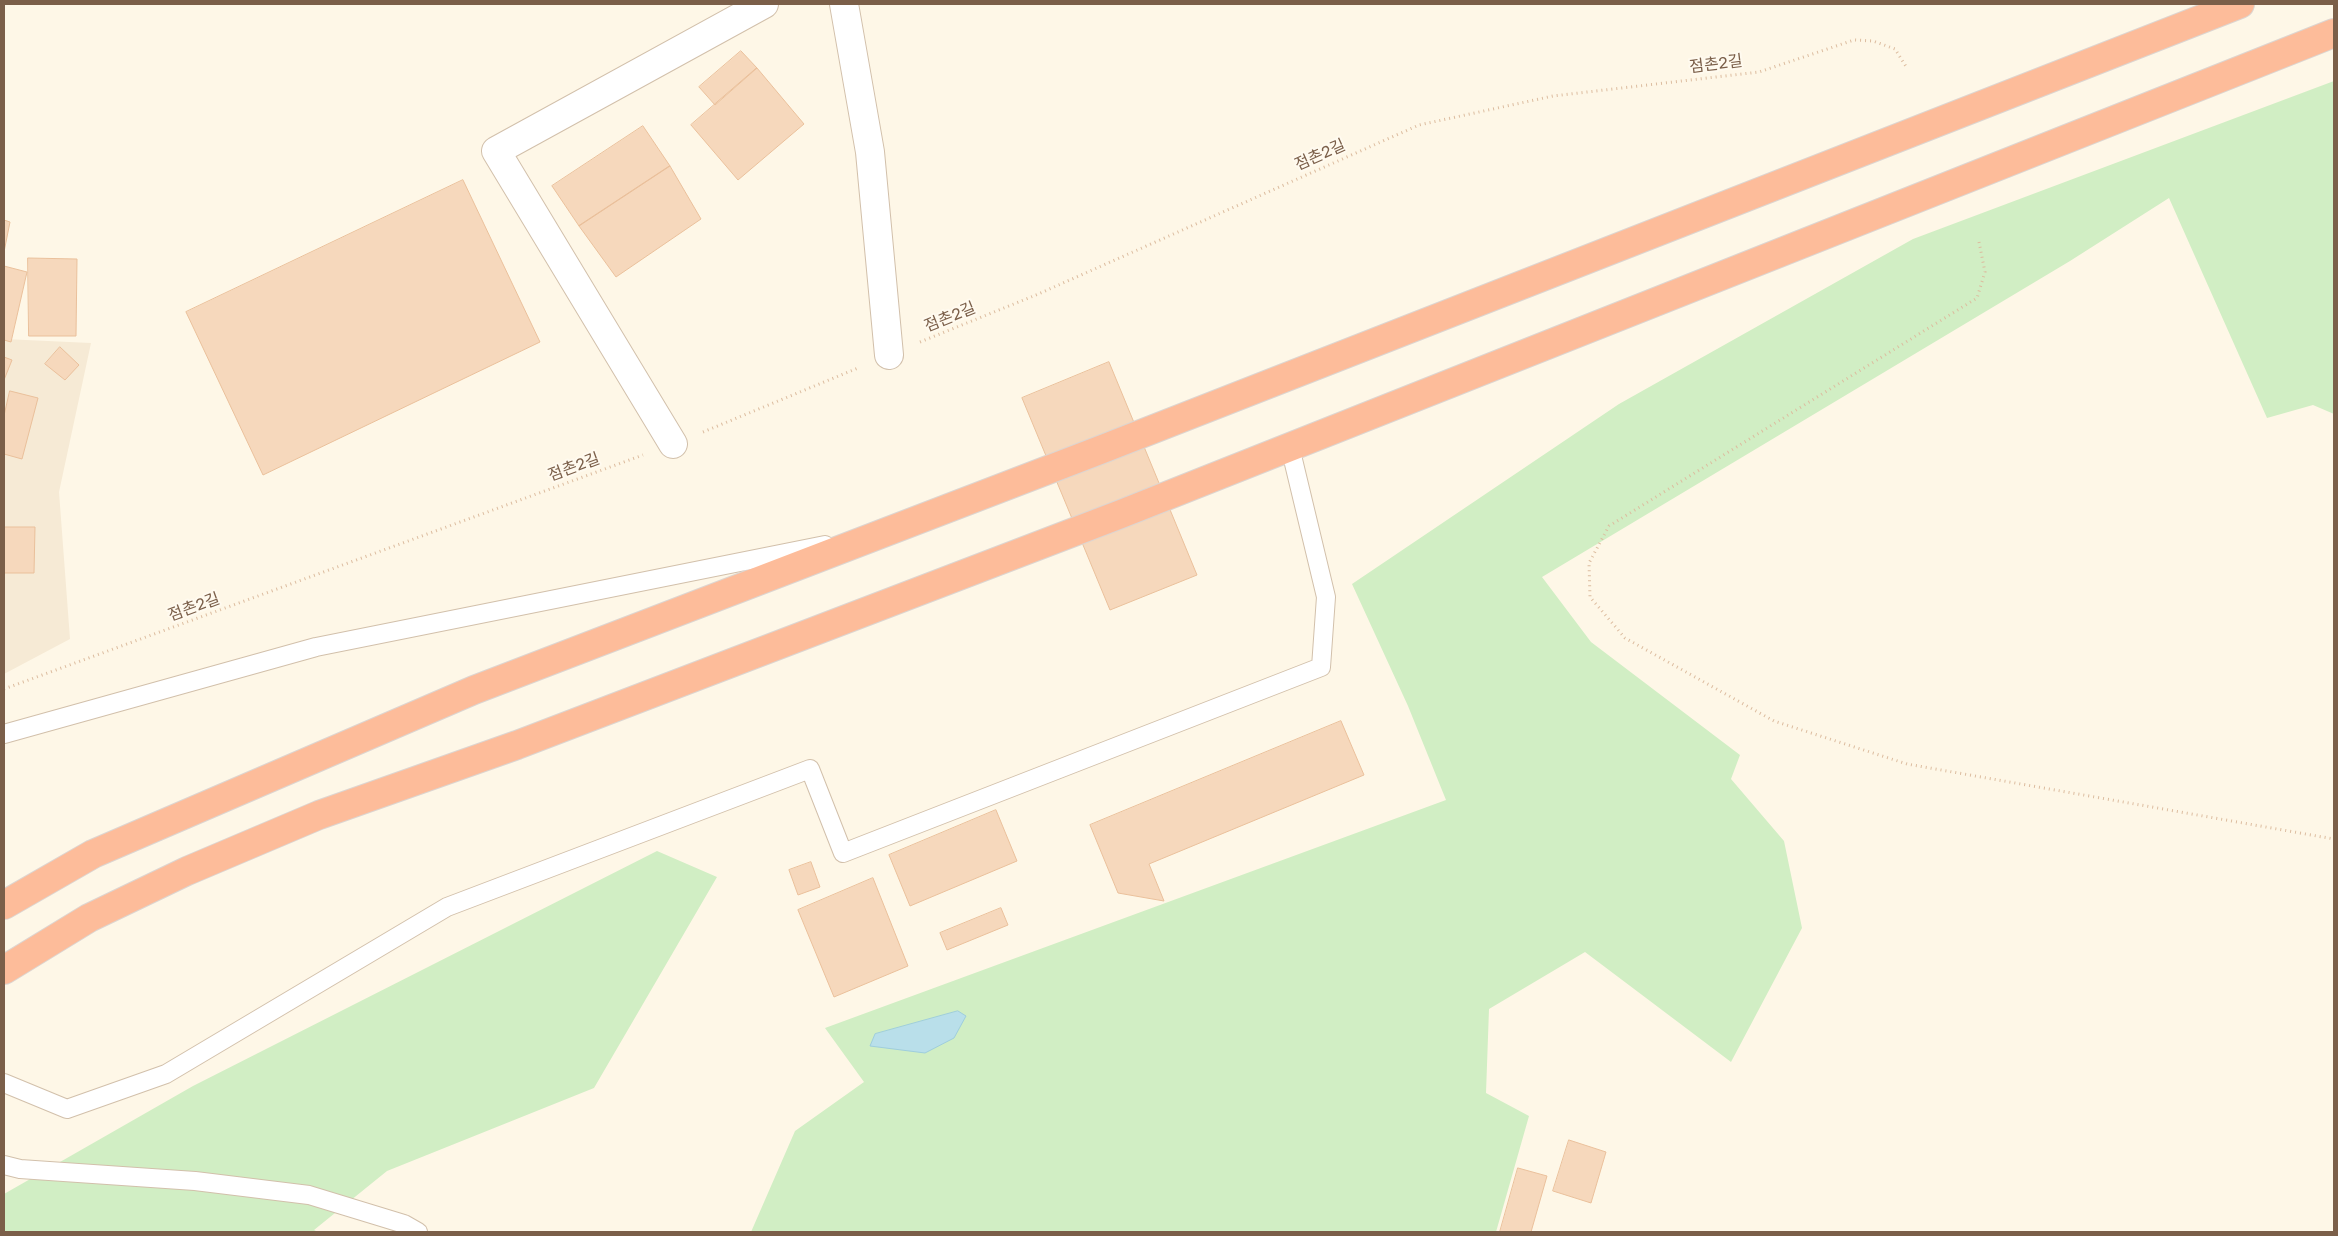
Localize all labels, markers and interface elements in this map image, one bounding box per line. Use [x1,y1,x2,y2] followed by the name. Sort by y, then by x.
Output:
[1688,51,1744,77] street label: 점촌2길
[1292,135,1348,175] street label: 점촌2길
[922,298,978,336] street label: 점촌2길
[546,449,602,485] street label: 점촌2길
[166,589,222,625] street label: 점촌2길

